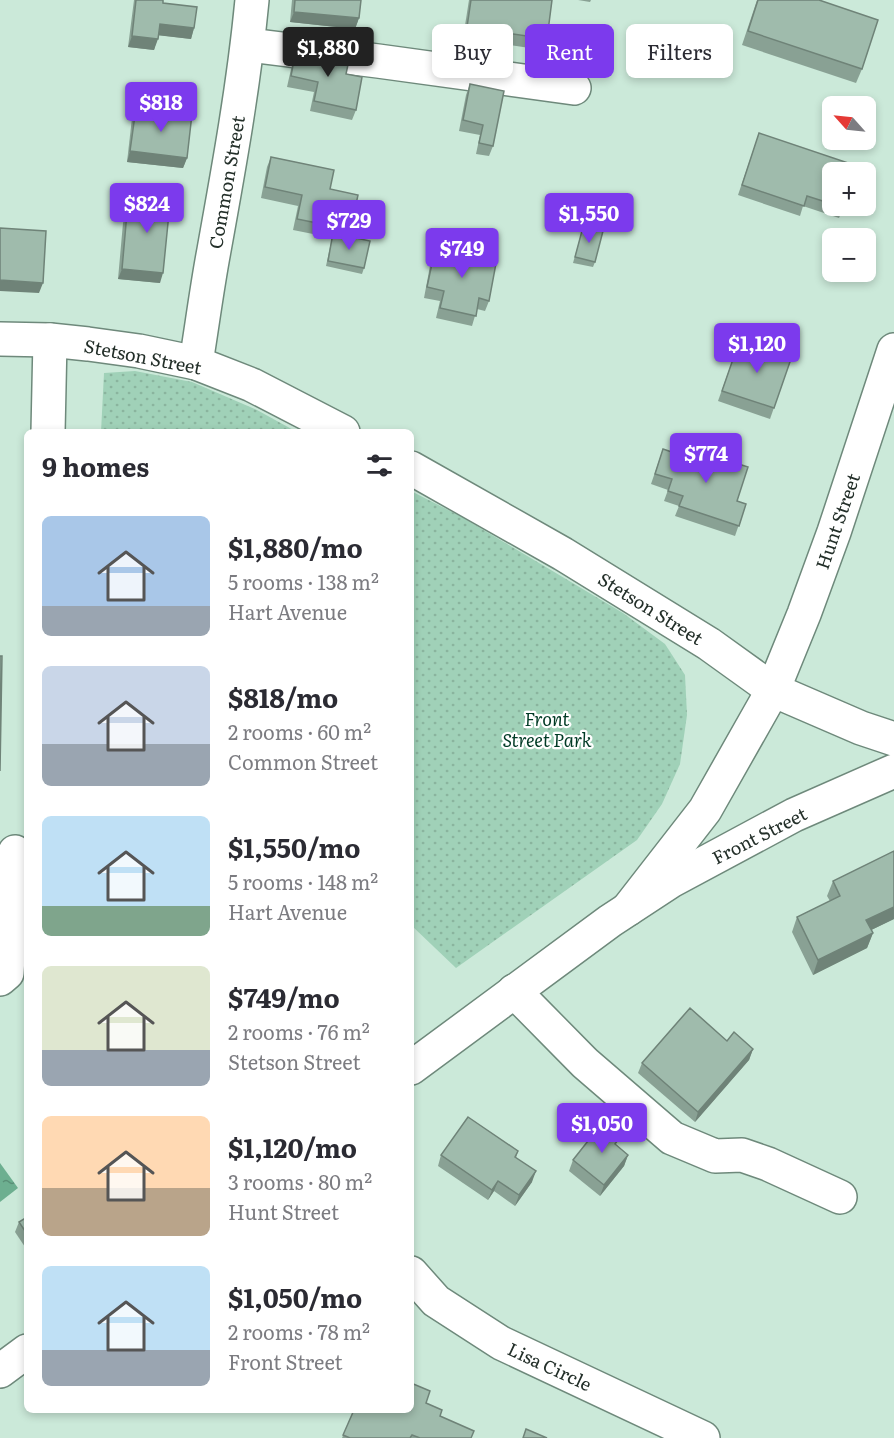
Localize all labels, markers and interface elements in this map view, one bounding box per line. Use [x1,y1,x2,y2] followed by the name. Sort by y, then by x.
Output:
[432,24,513,78] chip: Buy
[525,24,614,78] chip: Rent
[626,24,733,78] chip: Filters
[279,27,377,78] pin: $1,880
[297,31,359,61] text: $1,880
[125,82,197,133] pin: $818
[139,86,183,116] text: $818
[822,96,876,150] north arrow
[822,96,876,282] map controls
[201,112,251,251] street label: Common Street
[822,162,876,216] button: +
[111,183,183,234] pin: $824
[124,187,170,217] text: $824
[540,193,638,244] pin: $1,550
[559,197,619,227] text: $1,550
[313,200,385,251] pin: $729
[326,204,372,234] text: $729
[426,228,498,279] pin: $749
[822,228,876,282] button: −
[440,232,484,262] text: $749
[708,323,806,374] pin: $1,120
[728,327,786,357] text: $1,120
[82,331,205,381] street label: Stetson Street
[670,433,742,484] pin: $774
[684,437,728,467] text: $774
[42,446,149,485] text: 9 homes
[363,449,396,482] icon: filters
[808,469,866,573] street label: Hunt Street
[228,527,363,566] text: $1,880/mo
[90,540,162,612] icon: home
[593,565,709,651] street label: Stetson Street
[228,566,379,596] text: 5 rooms · 138 m²
[228,596,347,626] text: Hart Avenue
[228,677,338,716] text: $818/mo
[90,690,162,762] icon: home
[502,705,592,753] park label: Front Street Park
[228,716,371,746] text: 2 rooms · 60 m²
[228,746,378,776] text: Common Street
[707,799,812,870] street label: Front Street
[228,827,360,866] text: $1,550/mo
[90,840,162,912] icon: home
[228,866,378,896] text: 5 rooms · 148 m²
[228,896,347,926] text: Hart Avenue
[228,977,340,1016] text: $749/mo
[90,990,162,1062] icon: home
[228,1016,370,1046] text: 2 rooms · 76 m²
[228,1046,361,1076] text: Stetson Street
[553,1103,651,1154] pin: $1,050
[571,1107,633,1137] text: $1,050
[228,1127,357,1166] text: $1,120/mo
[90,1140,162,1212] icon: home
[228,1166,372,1196] text: 3 rooms · 80 m²
[228,1196,339,1226] text: Hunt Street
[228,1277,362,1316] text: $1,050/mo
[90,1290,162,1362] icon: home
[228,1316,370,1346] text: 2 rooms · 78 m²
[504,1335,596,1397] street label: Lisa Circle
[228,1346,343,1376] text: Front Street

